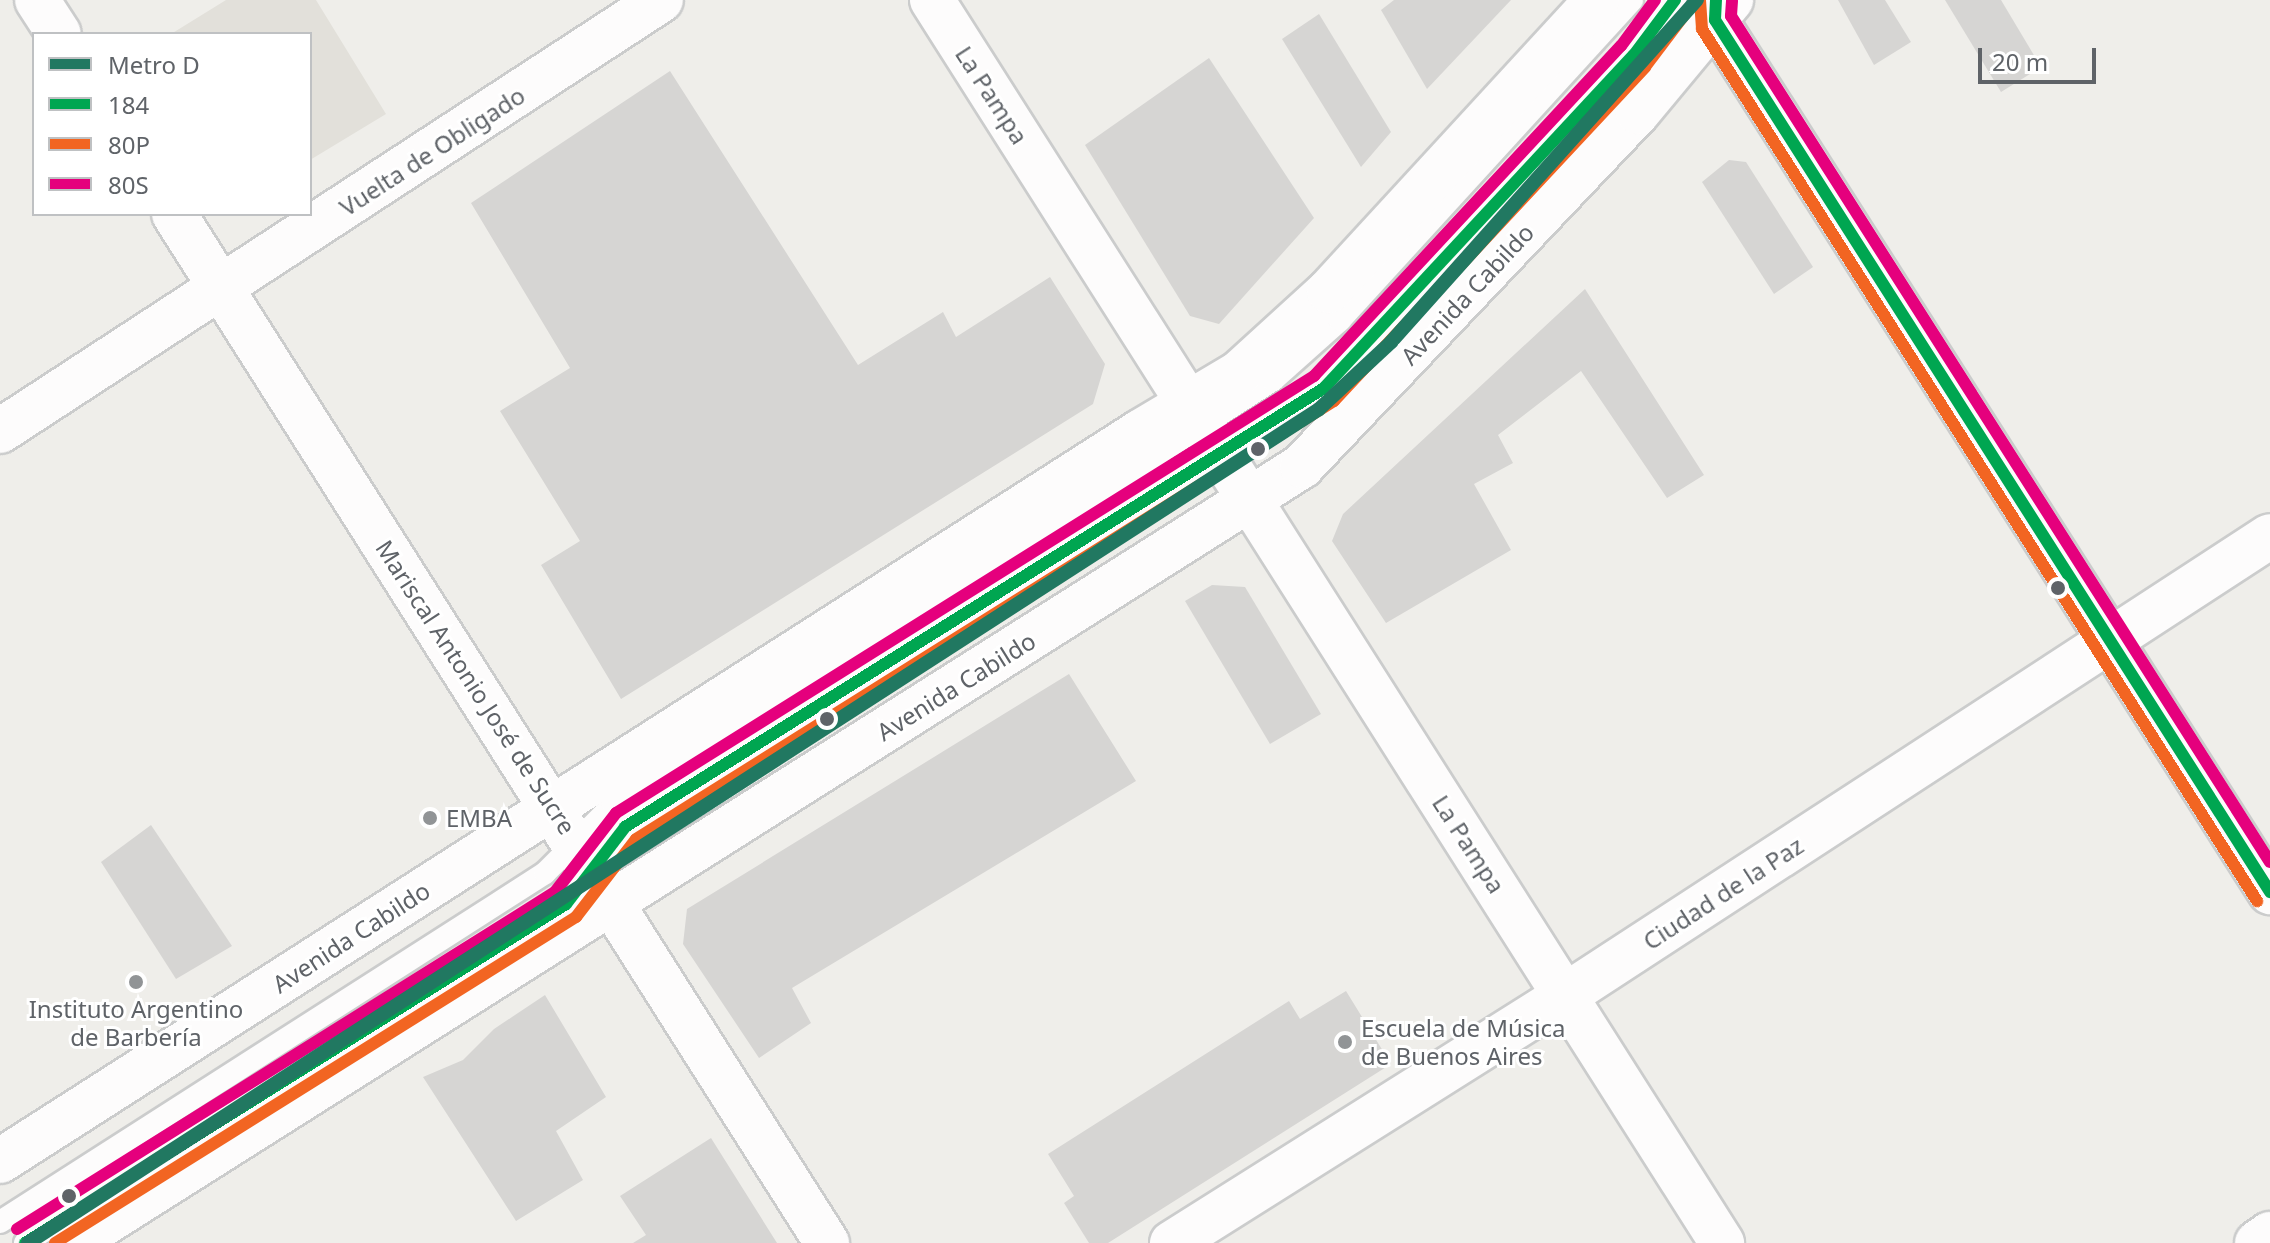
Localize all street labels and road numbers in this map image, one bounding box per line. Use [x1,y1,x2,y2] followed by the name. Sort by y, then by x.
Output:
[950,41,1034,149] street label: La Pampa
[334,80,530,222] street label: Vuelta de Obligado
[1395,218,1539,370] street label: Avenida Cabildo
[370,535,582,839] street label: Mariscal Antonio José de Sucre
[871,626,1041,746] street label: Avenida Cabildo
[1427,790,1511,898] street label: La Pampa
[1638,831,1808,955] street label: Ciudad de la Paz
[267,875,435,999] street label: Avenida Cabildo

